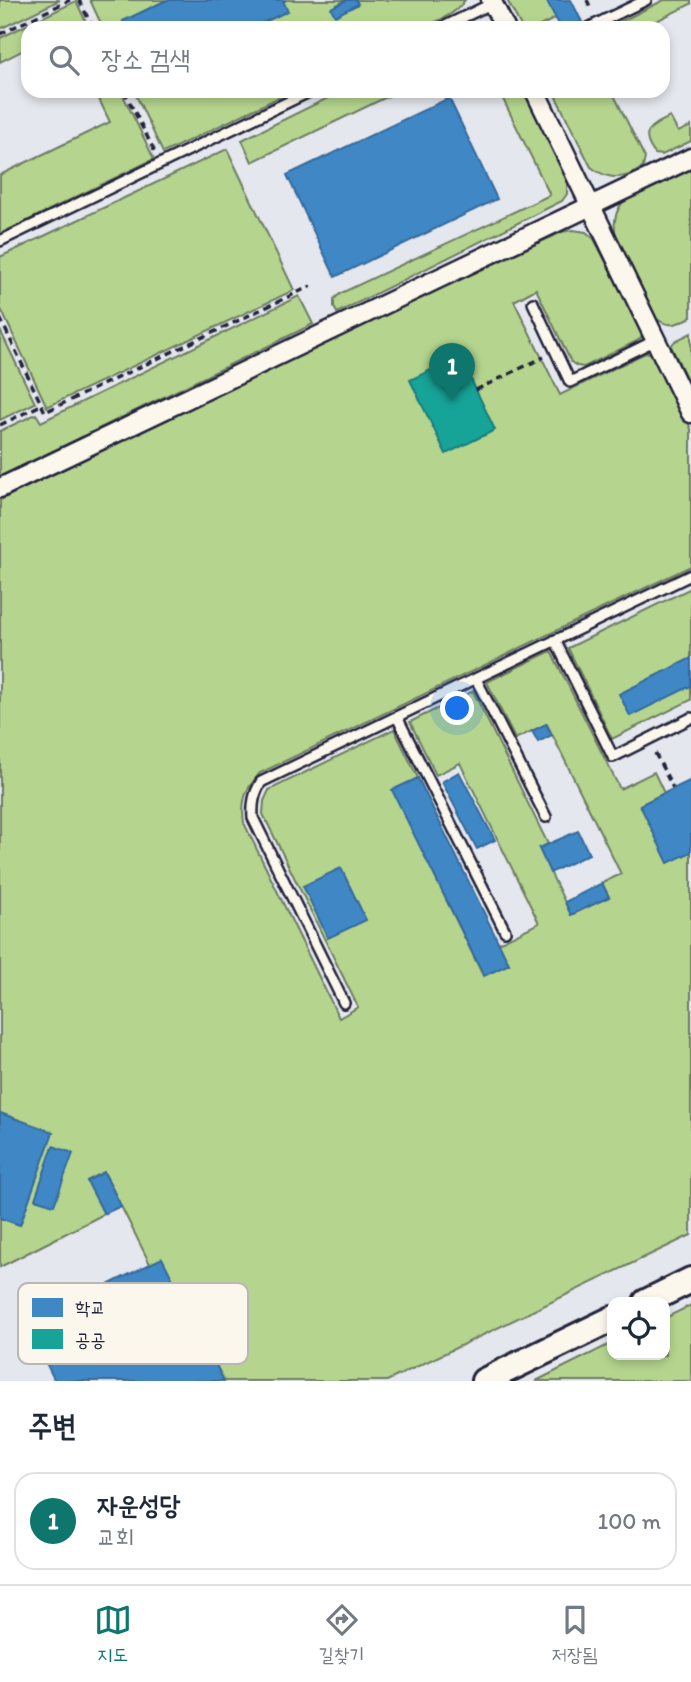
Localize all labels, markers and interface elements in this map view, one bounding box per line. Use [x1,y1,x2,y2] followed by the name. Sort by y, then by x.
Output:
[21,21,670,98] search box
[45,41,83,79] icon: search
[101,43,191,75] text: 장소 검색
[429,343,475,401] pin: 1
[440,691,474,725] your location
[18,1283,248,1364] legend
[75,1296,106,1319] text: 학교
[607,1297,670,1360] map controls
[607,1297,670,1360] button: locate
[75,1328,106,1351] text: 공공
[28,1407,76,1444] text: 주변
[97,1489,181,1521] text: 자운성당
[48,1507,58,1535] text: 1
[597,1507,661,1535] text: 100 m
[97,1523,134,1551] text: 교회
[94,1601,132,1668] tab: 지도
[319,1601,364,1668] tab: 길찾기
[552,1601,597,1668] tab: 저장됨

